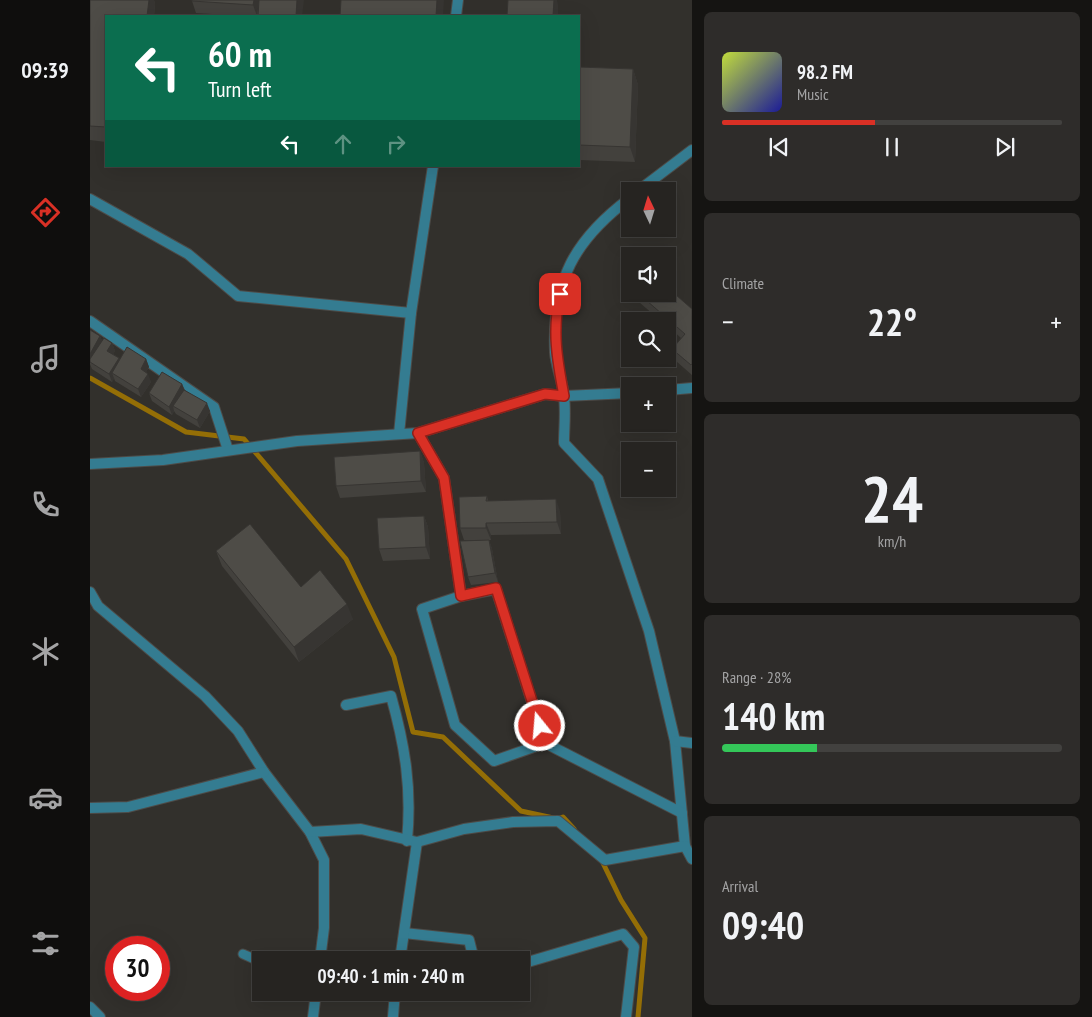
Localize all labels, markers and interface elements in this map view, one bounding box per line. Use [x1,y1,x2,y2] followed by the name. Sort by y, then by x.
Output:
[208,31,272,77] text: 60 m
[125,35,190,100] icon: left
[21,56,69,84] text: 09:39
[797,60,853,84] text: 98.2 FM
[208,75,272,103] text: Turn left
[797,84,829,104] text: Music
[276,130,304,158] icon: left
[329,130,357,158] icon: ahead
[382,130,410,158] icon: right
[765,133,793,161] icon: previous
[878,133,906,161] icon: pause
[991,133,1019,161] icon: next
[621,182,676,238] north arrow
[621,182,676,497] map controls
[28,195,63,230] icon: directions
[621,247,676,302] button: sound
[539,273,581,315] pin
[722,273,764,293] text: Climate
[546,280,574,308] icon: arrive
[867,297,917,346] text: 22°
[722,303,734,340] text: −
[1050,303,1062,340] text: +
[621,312,676,367] button: search
[28,341,63,376] icon: music
[621,377,676,432] button: +
[621,442,676,497] button: −
[861,456,923,540] text: 24
[28,487,63,522] icon: phone
[878,531,906,551] text: km/h
[28,634,63,669] icon: climate
[722,667,791,687] text: Range · 28%
[722,691,825,740] text: 140 km
[513,699,565,751] position arrow
[28,780,63,815] icon: car
[722,876,758,896] text: Arrival
[722,900,804,949] text: 09:40
[28,926,63,961] icon: filters
[105,936,170,1001] speed limit sign: 30
[318,964,464,988] text: 09:40 · 1 min · 240 m

